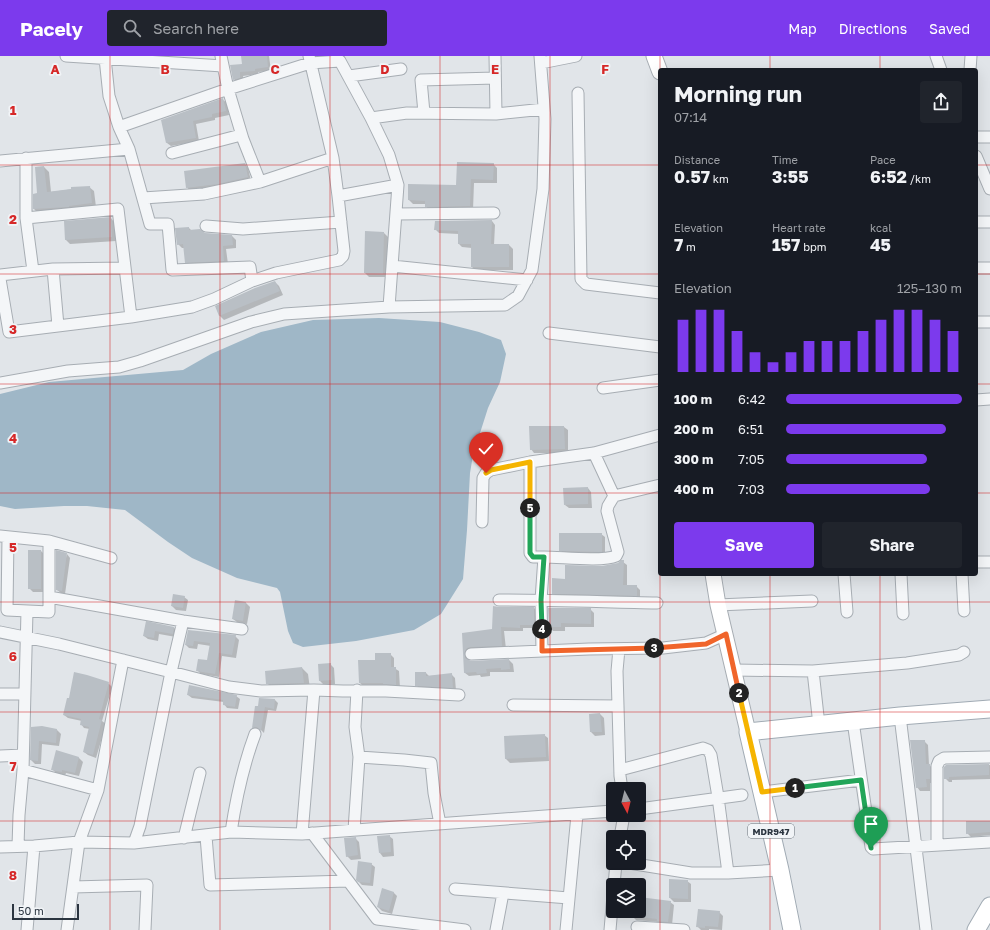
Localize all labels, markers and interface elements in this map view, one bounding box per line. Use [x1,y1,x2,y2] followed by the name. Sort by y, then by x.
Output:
[107,10,387,46] search box
[20,17,83,40] text: Pacely
[121,17,143,39] icon: search
[153,19,239,37] text: Search here
[788,20,817,37] text: Map
[839,20,907,37] text: Directions
[929,20,970,37] text: Saved
[50,61,60,77] text: A
[160,61,170,77] text: B
[270,61,280,77] text: C
[380,61,390,77] text: D
[491,61,499,77] text: E
[601,61,609,77] text: F
[674,80,802,107] text: Morning run
[920,81,962,123] button: share
[10,102,17,118] text: 1
[674,109,707,125] text: 07:14
[674,153,720,166] text: Distance
[772,153,798,166] text: Time
[870,153,896,166] text: Pace
[674,166,710,187] text: 0.57
[772,166,809,187] text: 3:55
[870,166,907,187] text: 6:52
[710,172,729,185] text: km
[907,172,931,185] text: /km
[9,211,17,227] text: 2
[674,221,723,234] text: Elevation
[772,221,826,234] text: Heart rate
[870,221,892,234] text: kcal
[674,234,683,255] text: 7
[772,234,800,255] text: 157
[870,234,891,255] text: 45
[683,240,696,253] text: m
[800,240,826,253] text: bpm
[674,280,732,296] text: Elevation
[897,280,962,296] text: 125–130 m
[9,321,17,337] text: 3
[674,391,712,407] text: 100 m
[738,391,765,407] text: 6:42
[674,421,713,437] text: 200 m
[738,421,764,437] text: 6:51
[9,430,17,446] text: 4
[469,432,503,473] pin
[475,438,497,460] icon: check
[674,451,713,467] text: 300 m
[738,451,764,467] text: 7:05
[674,481,714,497] text: 400 m
[738,481,764,497] text: 7:03
[520,498,540,518] pin: 5
[527,501,533,514] text: 5
[674,522,814,568] button: Save
[822,522,962,568] button: Share
[9,539,17,555] text: 5
[532,619,552,639] pin: 4
[539,622,545,635] text: 4
[644,638,664,658] pin: 3
[651,641,657,654] text: 3
[9,648,17,664] text: 6
[729,683,749,703] pin: 2
[736,686,742,699] text: 2
[9,758,17,774] text: 7
[785,778,805,798] pin: 1
[792,781,798,794] text: 1
[606,782,646,822] north arrow
[606,782,646,918] map controls
[854,807,888,848] pin
[860,813,882,835] icon: arrive
[748,824,794,838] road number: MDR947
[606,830,646,870] button: locate
[9,867,17,883] text: 8
[606,878,646,918] button: layers
[12,902,79,921] scale bar
[18,904,44,917] text: 50 m

